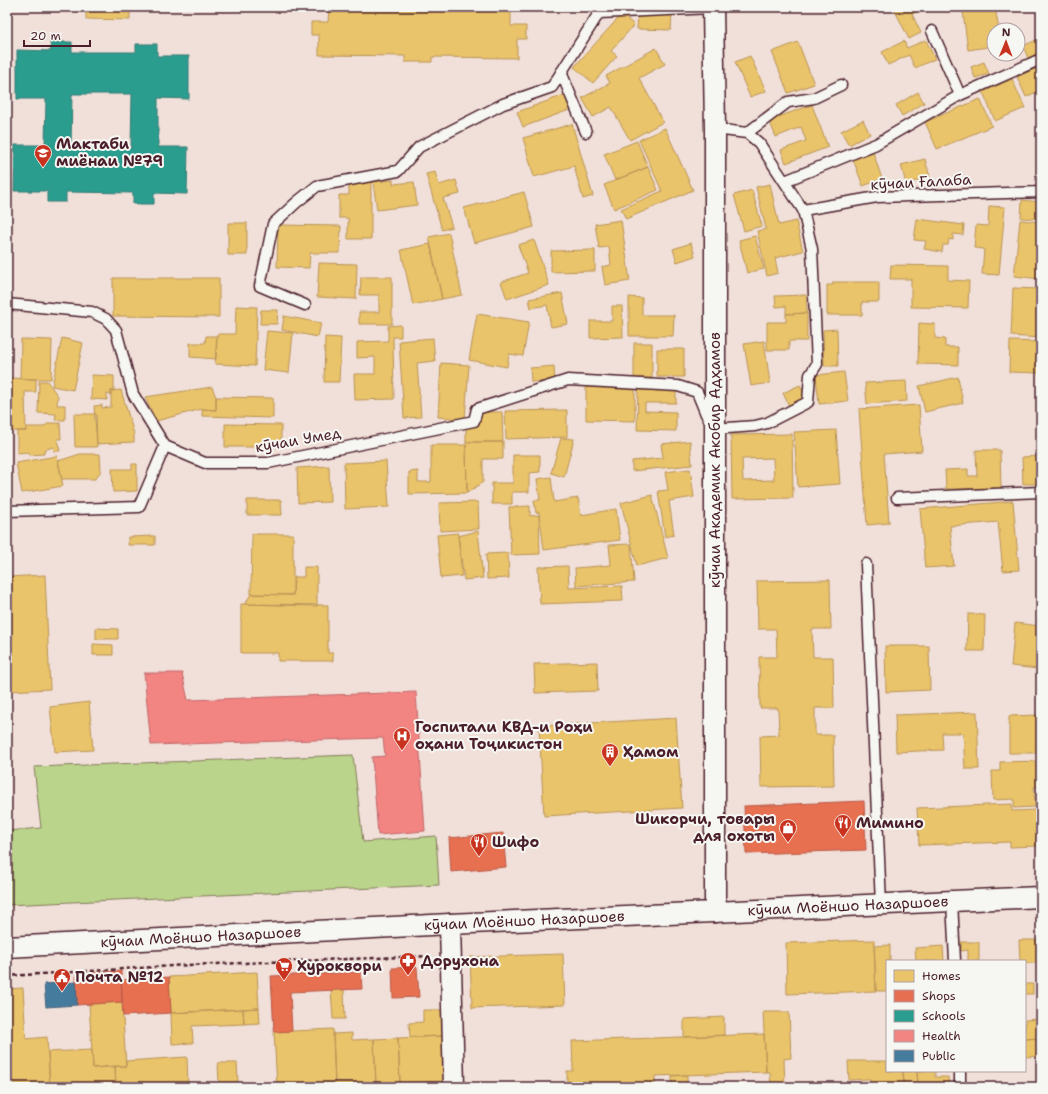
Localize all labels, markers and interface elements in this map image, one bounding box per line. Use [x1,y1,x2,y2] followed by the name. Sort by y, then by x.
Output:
[24,22,90,48] scale bar
[986,22,1026,62] north arrow
[1002,25,1011,40] text: N
[30,28,61,44] text: 20 m
[56,134,163,171] place label: Мактаби миёнаи №79
[33,143,53,168] school or university icon: Мактаби миёнаи №79
[870,169,973,195] street label: кӯчаи Ғалаба
[705,332,725,588] street label: кӯчаи Академик Акобир Адҳамов
[254,423,343,457] street label: кӯчаи Умед
[415,717,593,754] place label: Госпитали КВД-и Роҳи оҳани Тоҷикистон
[392,726,412,751] hospital icon: Госпитали КВД-и Роҳи оҳани Тоҷикистон
[600,742,620,767] building icon: Ҳамом
[623,742,679,762] place label: Ҳамом
[635,809,775,846] place label: Шикорчи, товары для охоты
[833,813,853,838] restaurant icon: Мимино
[856,813,924,833] place label: Мимино
[778,818,798,843] shop icon: Шикорчи, товары для охоты
[469,832,489,857] restaurant icon: Шифо
[492,832,539,852] place label: Шифо
[747,891,949,920] street label: кӯчаи Моёншо Назаршоев
[423,906,625,935] street label: кӯчаи Моёншо Назаршоев
[100,922,302,952] street label: кӯчаи Моёншо Назаршоев
[398,951,418,976] pharmacy icon: Дорухона
[421,951,500,971] place label: Дорухона
[274,956,294,981] supermarket icon: Хуроквори
[297,956,382,976] place label: Хуроквори
[886,960,1026,1072] legend
[52,967,72,992] public building icon: Почта №12
[75,967,164,987] place label: Почта №12
[922,968,961,984] text: Homes
[922,988,956,1004] text: Shops
[922,1008,966,1024] text: Schools
[922,1028,961,1044] text: Health
[922,1048,956,1064] text: Public

